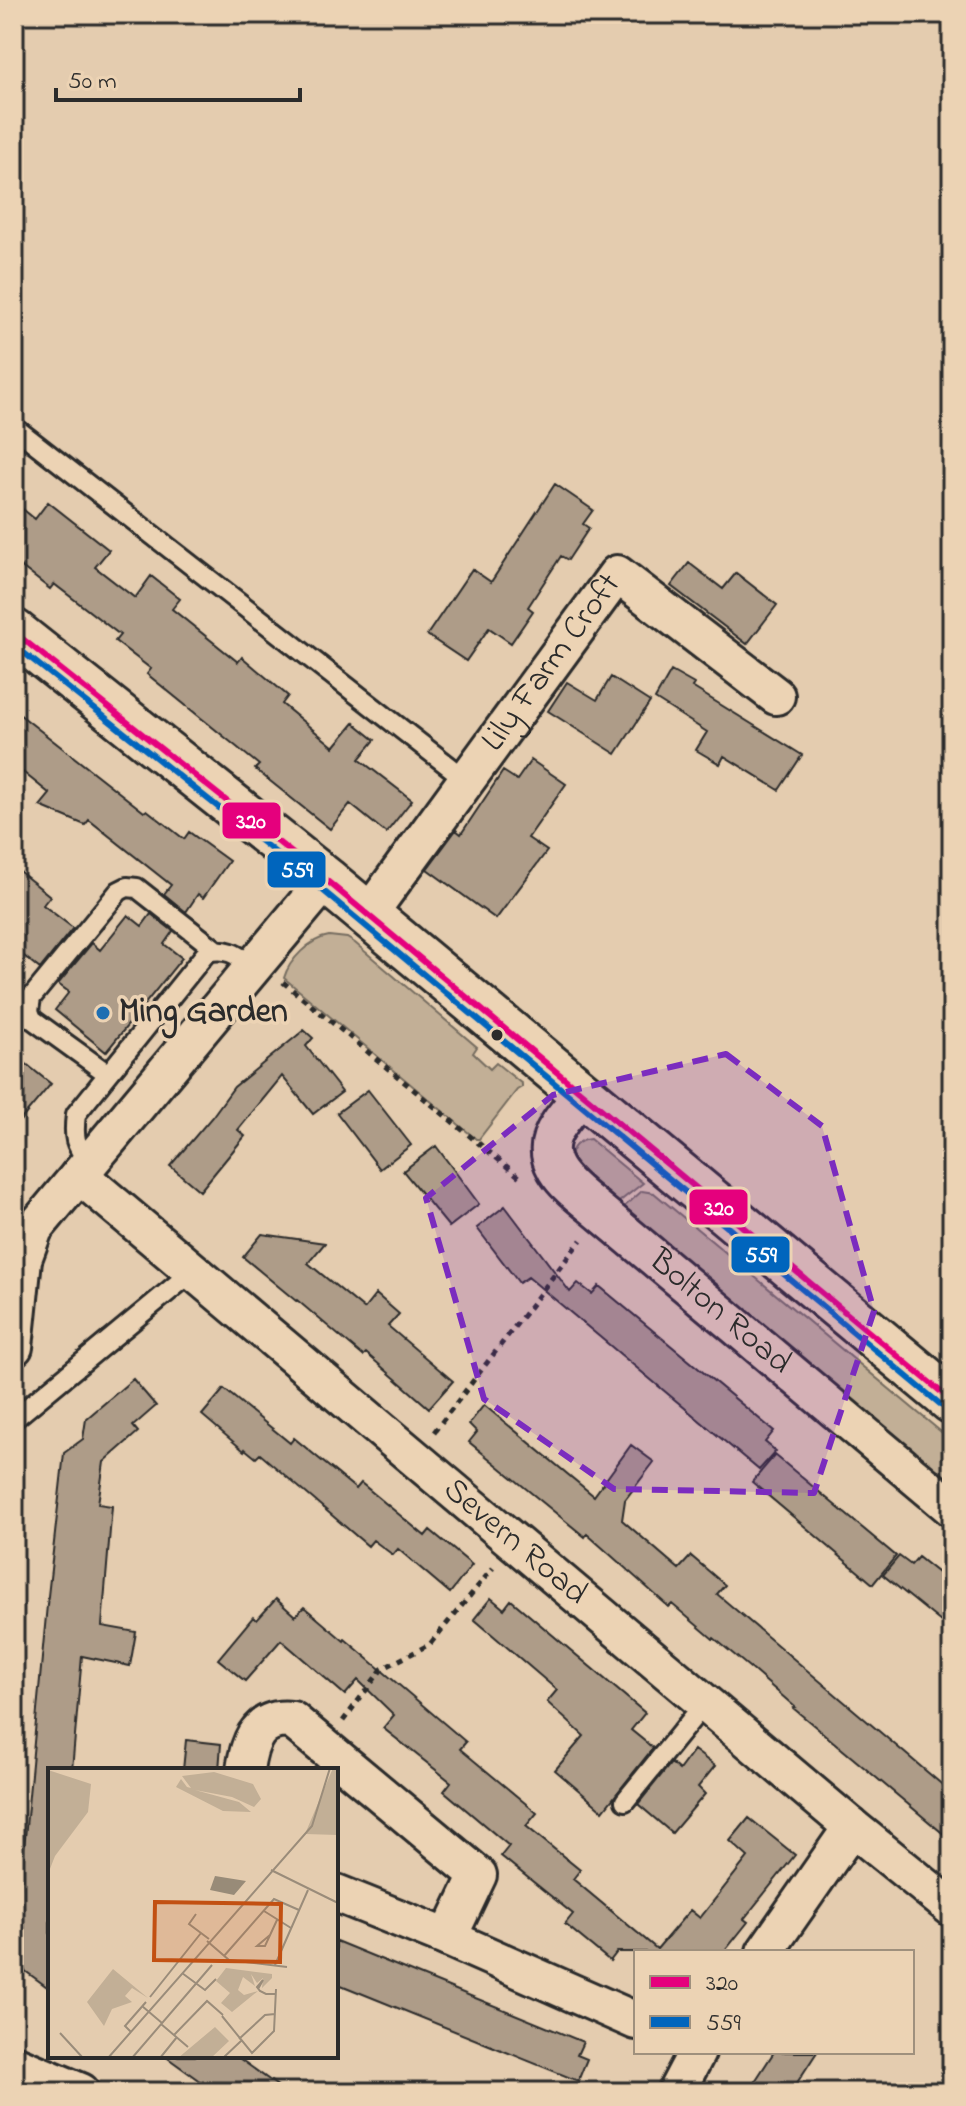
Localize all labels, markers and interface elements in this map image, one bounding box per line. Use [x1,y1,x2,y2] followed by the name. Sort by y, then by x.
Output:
[56,52,300,102] scale bar
[68,65,117,100] text: 50 m
[470,563,634,763] street label: Lily Farm Croft
[221,801,282,840] line badge: 320
[235,807,266,839] text: 320
[266,850,327,889] line badge: 559
[281,856,313,888] text: 559
[119,988,288,1039] place label: Ming Garden
[94,1004,112,1022] marker: Ming Garden
[489,1027,505,1043] unlabelled marker
[688,1188,749,1226] line badge: 320
[703,1194,734,1226] text: 320
[730,1235,791,1274] line badge: 559
[636,1237,802,1388] street label: Bolton Road
[745,1241,777,1273] text: 559
[431,1467,598,1618] street label: Severn Road
[48,1768,338,2058] inset map
[634,1950,914,2054] legend
[706,1967,738,2002] text: 320
[706,2007,741,2042] text: 559

